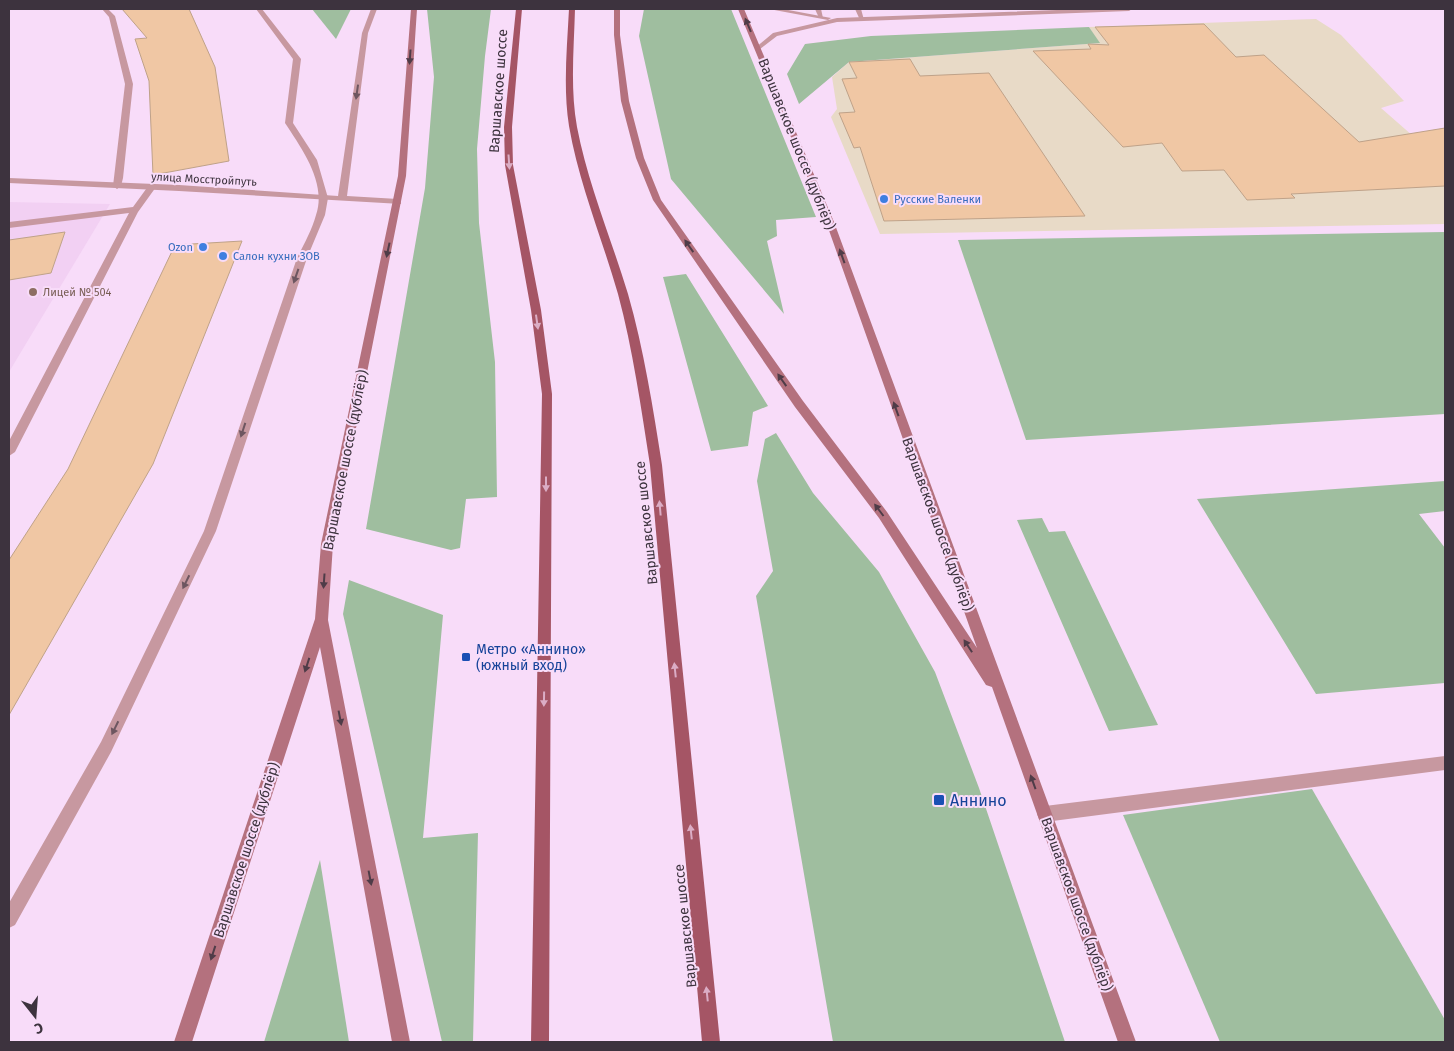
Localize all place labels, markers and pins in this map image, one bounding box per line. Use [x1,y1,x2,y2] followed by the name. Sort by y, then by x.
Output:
[878,193,890,205] marker: Русские Валенки
[894,193,981,206] place label: Русские Валенки
[168,241,193,254] place label: Ozon
[197,241,209,253] marker: Ozon
[217,250,229,262] marker: Салон кухни ЗОВ
[233,250,320,263] place label: Салон кухни ЗОВ
[27,286,39,298] marker: Лицей № 504
[43,286,112,299] place label: Лицей № 504
[476,641,586,674] place label: Метро «Аннино» (южный вход)
[460,651,472,663] marker: Метро «Аннино» (южный вход)
[950,791,1007,810] place label: Аннино
[932,793,946,807] marker: Аннино

